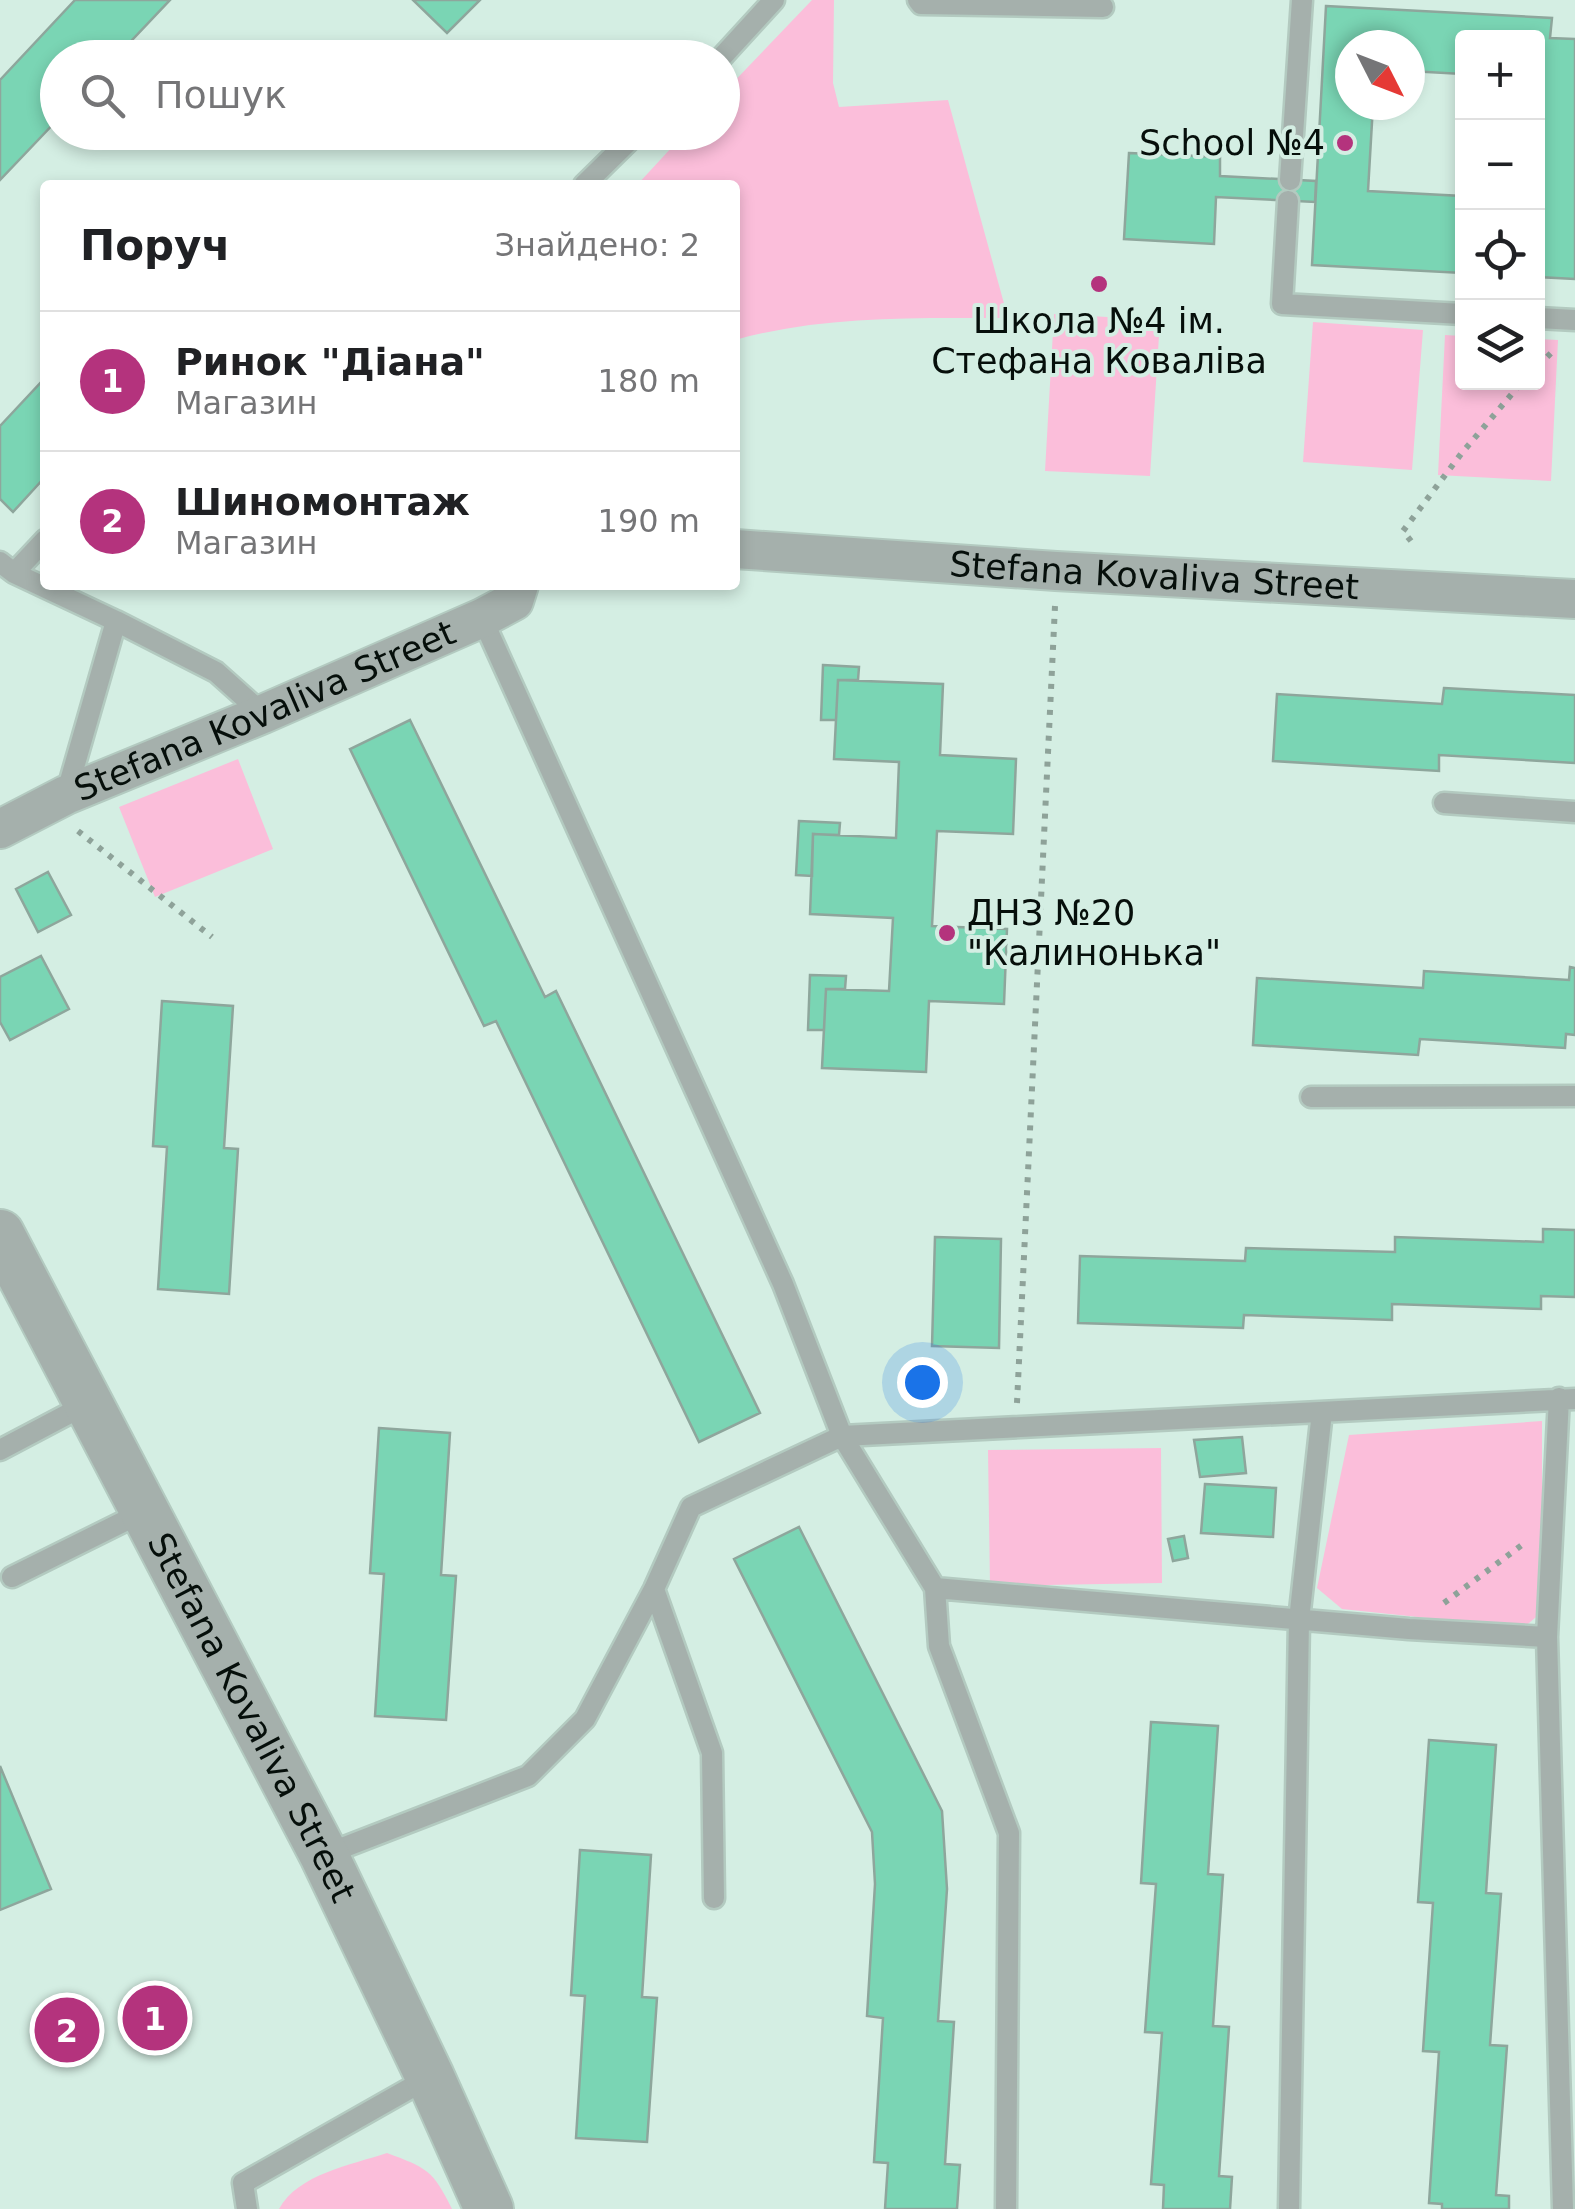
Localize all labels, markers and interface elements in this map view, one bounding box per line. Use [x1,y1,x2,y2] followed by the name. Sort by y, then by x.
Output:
[1335,30,1425,120] north arrow
[1455,30,1545,390] map controls
[1455,30,1545,120] button: +
[40,40,740,150] search box
[75,68,130,123] icon: search
[155,73,287,117] text: Пошук
[1455,120,1545,210] button: −
[1139,123,1325,163] place label: School №4
[1334,132,1356,154] marker: School №4
[1455,210,1545,300] button: locate
[80,221,230,270] text: Поруч
[495,226,700,264] text: Знайдено: 2
[1088,273,1110,295] marker: Школа №4 ім. Стефана Коваліва
[1455,300,1545,390] button: layers
[931,301,1267,381] place label: Школа №4 ім. Стефана Коваліва
[175,340,485,384] text: Ринок "Діана"
[101,362,124,400] text: 1
[598,362,700,400] text: 180 m
[175,384,317,422] text: Магазин
[175,480,470,524] text: Шиномонтаж
[101,502,124,540] text: 2
[598,502,700,540] text: 190 m
[175,524,317,562] text: Магазин
[948,544,1360,607] street label: Stefana Kovaliva Street
[68,612,461,809] street label: Stefana Kovaliva Street
[967,893,1221,973] place label: ДНЗ №20 "Калинонька"
[936,922,958,944] marker: ДНЗ №20 "Калинонька"
[897,1357,948,1408] your location
[140,1526,363,1908] street label: Stefana Kovaliva Street
[122,1980,188,2056] pin: 1
[34,1992,100,2068] pin: 2

